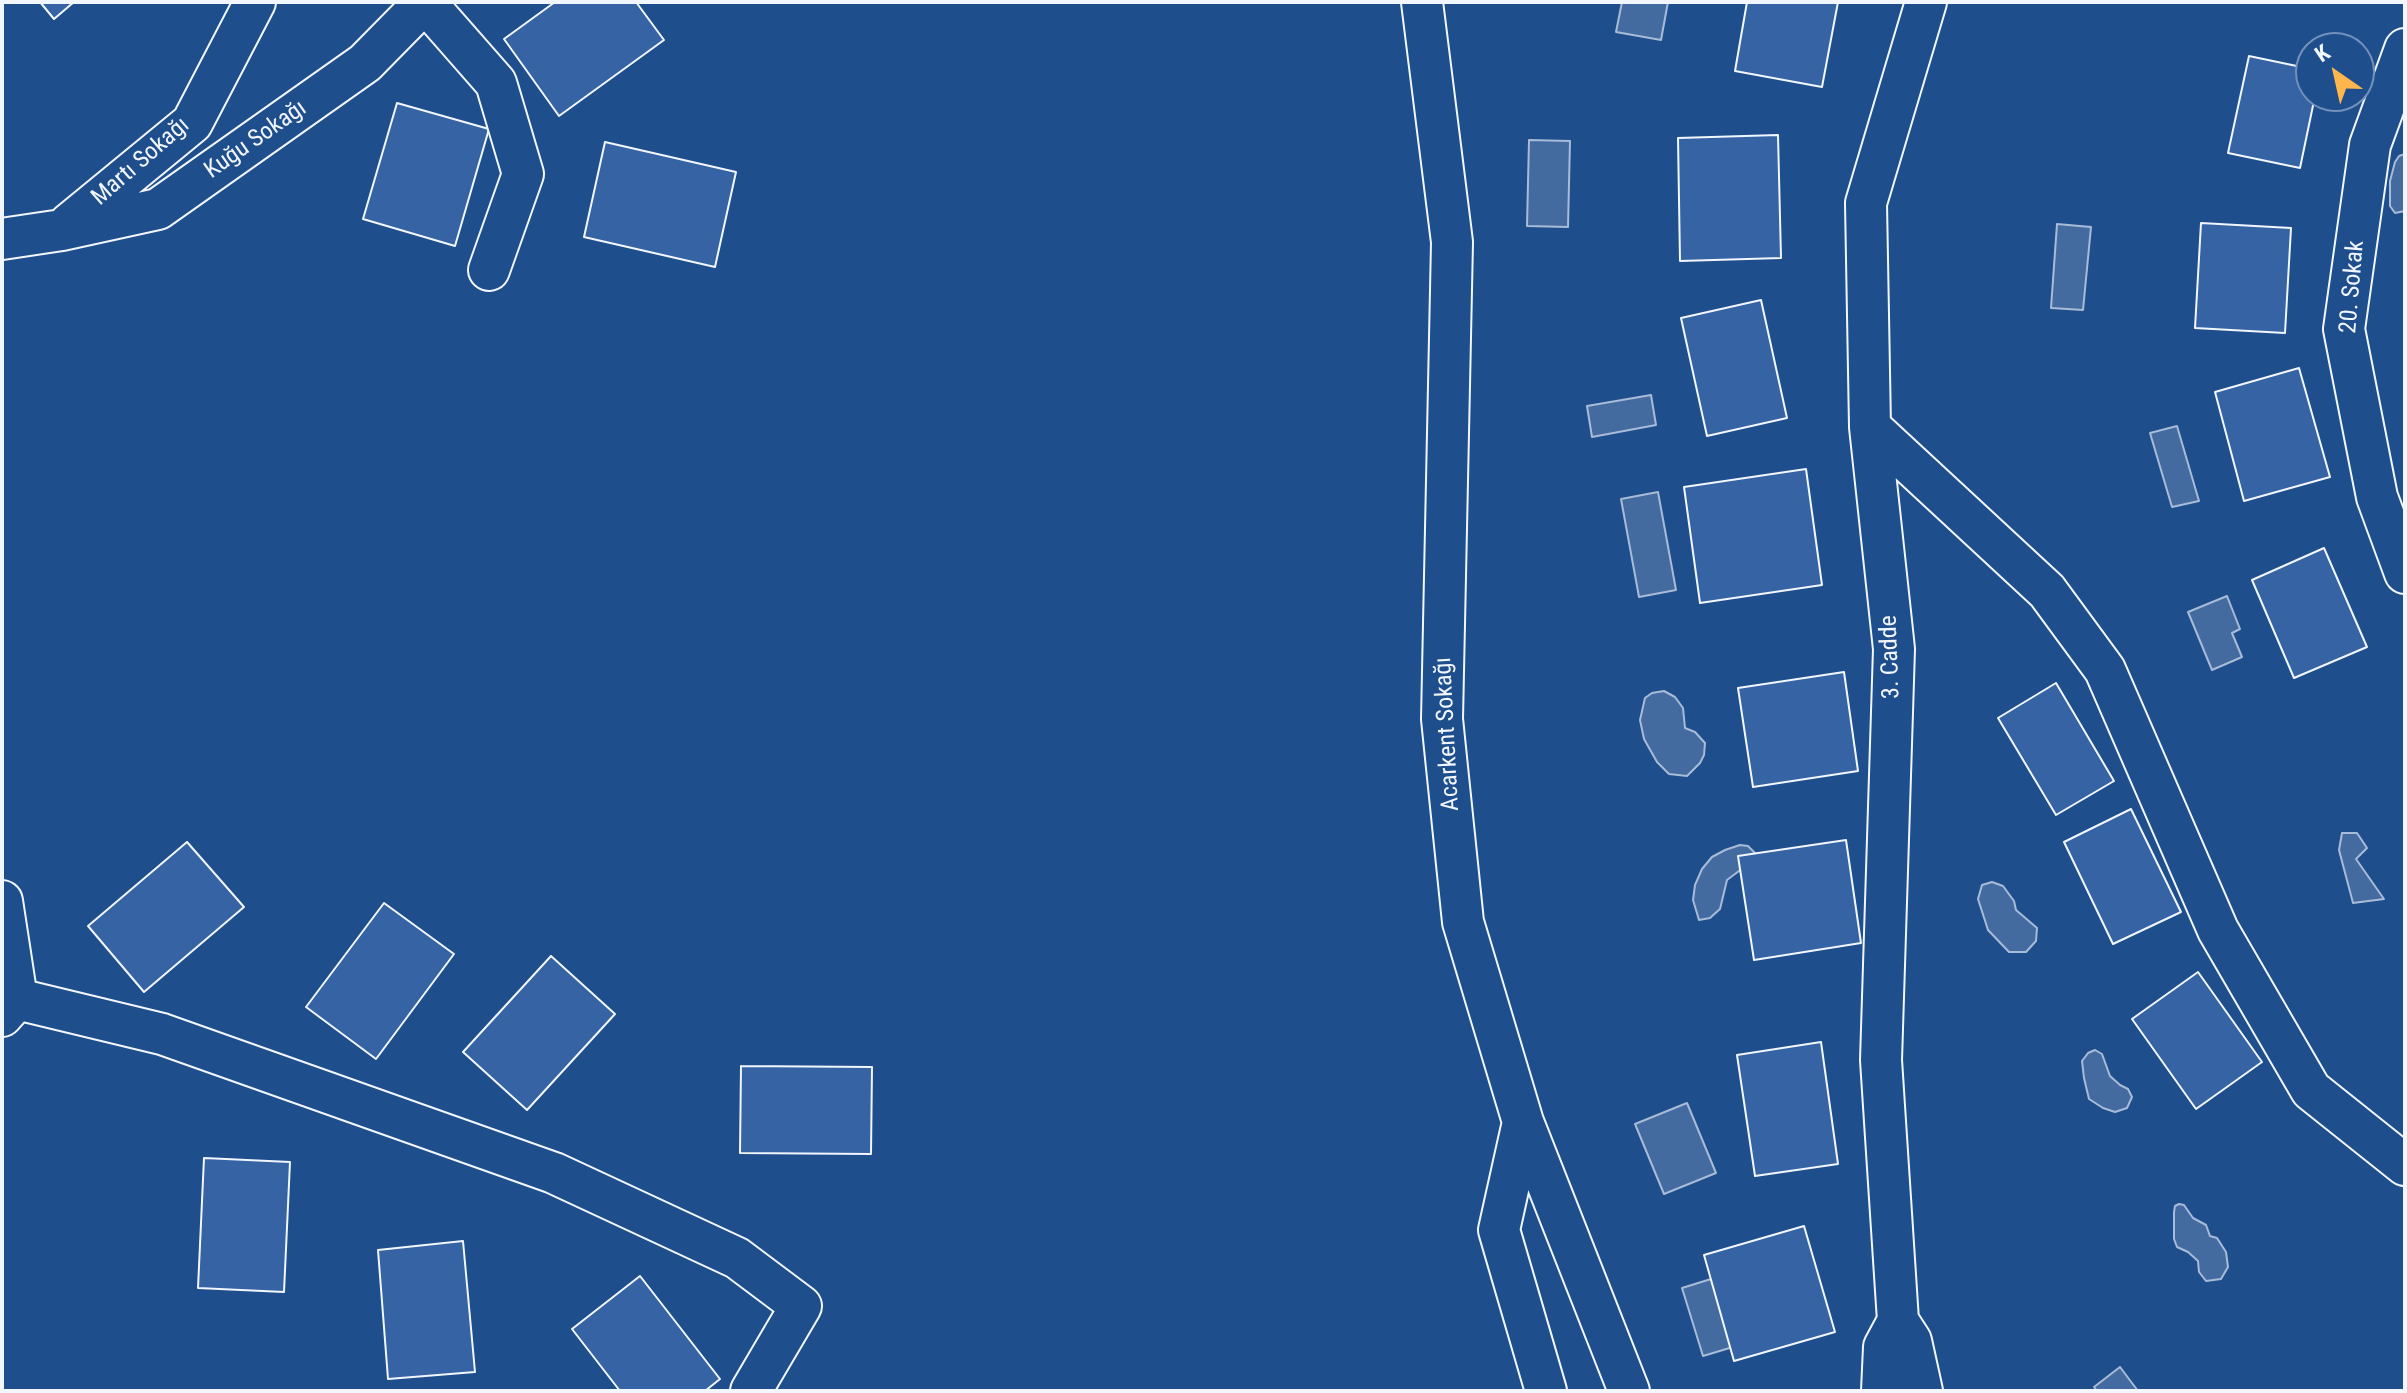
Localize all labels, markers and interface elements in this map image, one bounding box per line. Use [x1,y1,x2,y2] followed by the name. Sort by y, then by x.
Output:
[2295,32,2375,112] north arrow
[2310,40,2334,67] text: K
[200,94,312,186] street label: Kuğu Sokağı
[86,112,196,212] street label: Martı Sokağı
[2335,239,2371,335] street label: 20. Sokak
[1875,615,1907,699] street label: 3. Cadde
[1430,656,1466,812] street label: Acarkent Sokağı

